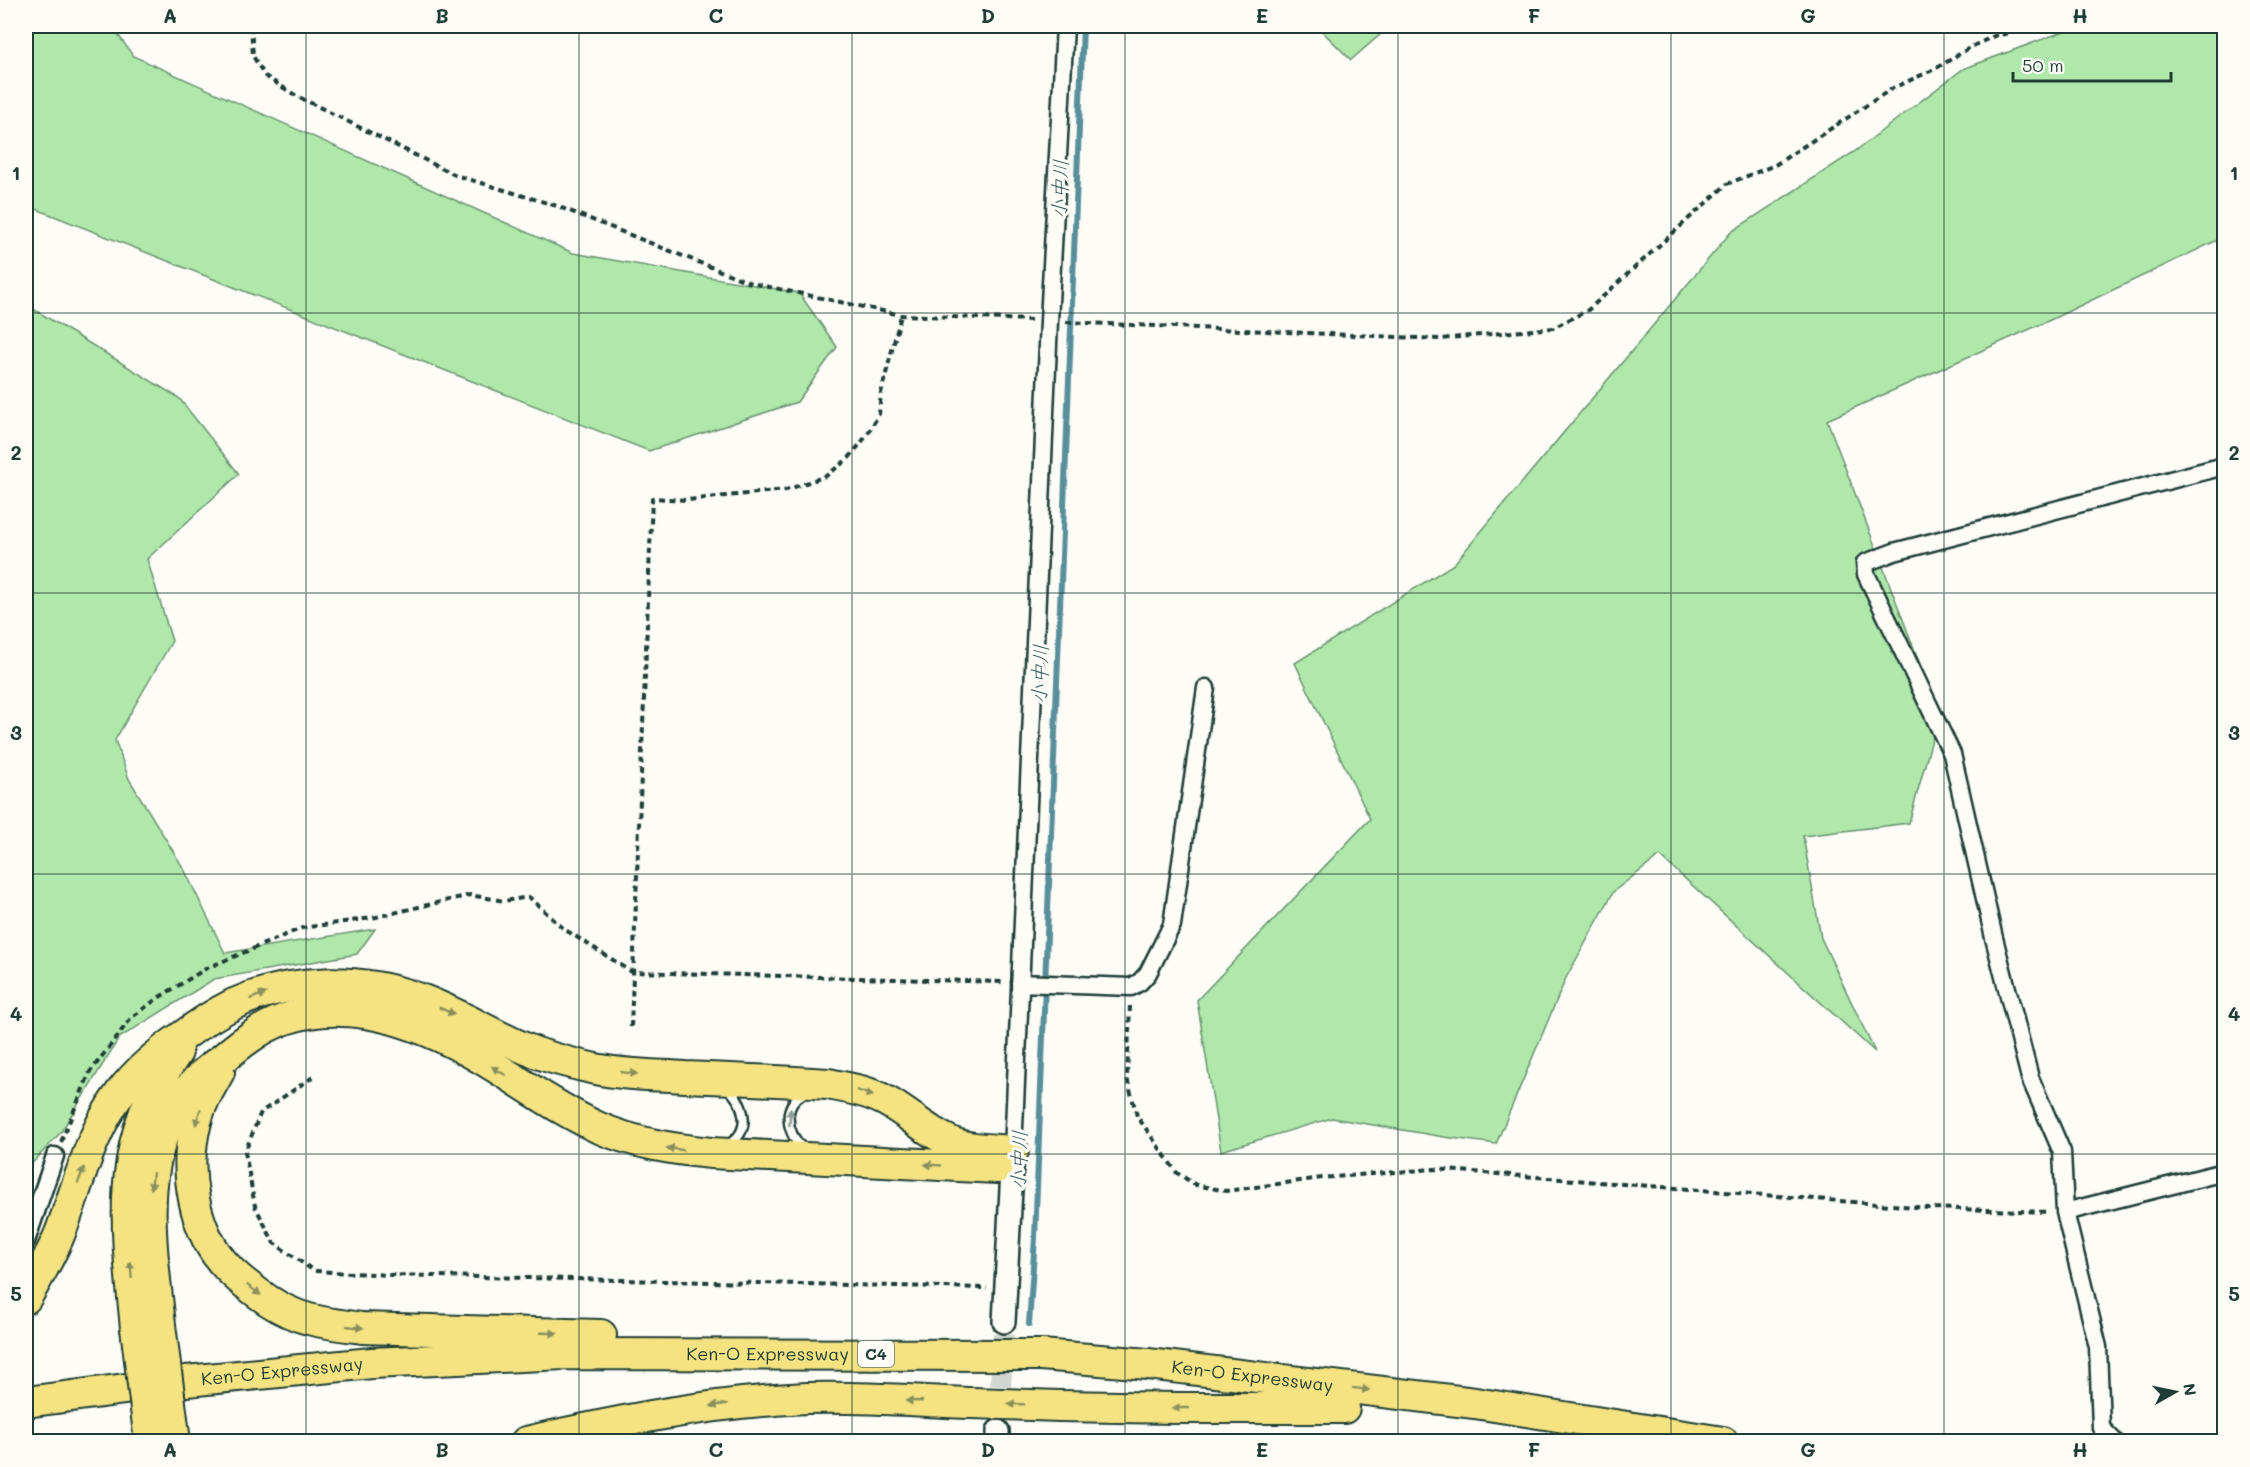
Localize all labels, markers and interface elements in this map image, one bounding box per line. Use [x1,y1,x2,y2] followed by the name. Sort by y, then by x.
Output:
[163,2,177,28] text: A
[435,2,449,28] text: B
[709,2,724,28] text: C
[981,2,995,28] text: D
[1256,2,1268,28] text: E
[1528,2,1541,28] text: F
[1800,2,1816,28] text: G
[2072,2,2088,28] text: H
[2013,45,2170,83] scale bar
[2022,53,2064,77] text: 50 m
[12,159,20,185] text: 1
[1045,159,1073,219] water label: 小中川
[2230,159,2238,185] text: 1
[10,439,22,465] text: 2
[2228,439,2240,465] text: 2
[1025,644,1053,704] water label: 小中川
[10,719,22,745] text: 3
[2228,719,2240,745] text: 3
[249,990,267,1000] one-way arrow
[10,1000,23,1026] text: 4
[2228,1000,2241,1026] text: 4
[438,1006,455,1015] one-way arrow
[491,1065,507,1076] one-way arrow
[620,1068,639,1078] one-way arrow
[856,1088,874,1098] one-way arrow
[193,1108,202,1126] one-way arrow
[785,1108,794,1127] one-way arrow
[1004,1130,1032,1190] water label: 小中川
[666,1144,685,1153] one-way arrow
[923,1160,942,1169] one-way arrow
[76,1165,86,1183] one-way arrow
[147,1171,157,1190] one-way arrow
[126,1260,136,1279] one-way arrow
[10,1280,22,1306] text: 5
[2228,1280,2240,1306] text: 5
[246,1284,262,1296] one-way arrow
[345,1322,364,1332] one-way arrow
[540,1328,559,1338] one-way arrow
[686,1341,849,1366] street label: Ken-O Expressway
[858,1341,894,1367] road number: C4
[200,1351,364,1390] street label: Ken-O Expressway
[1170,1354,1335,1397] street label: Ken-O Expressway
[2145,1362,2205,1422] north arrow
[2179,1382,2202,1397] text: N
[1351,1384,1370,1394] one-way arrow
[904,1396,923,1406] one-way arrow
[1006,1400,1025,1409] one-way arrow
[709,1401,728,1410] one-way arrow
[1171,1403,1190,1413] one-way arrow
[163,1436,177,1462] text: A
[435,1436,449,1462] text: B
[709,1436,724,1462] text: C
[981,1436,995,1462] text: D
[1256,1436,1268,1462] text: E
[1528,1436,1541,1462] text: F
[1800,1436,1816,1462] text: G
[2072,1436,2088,1462] text: H

